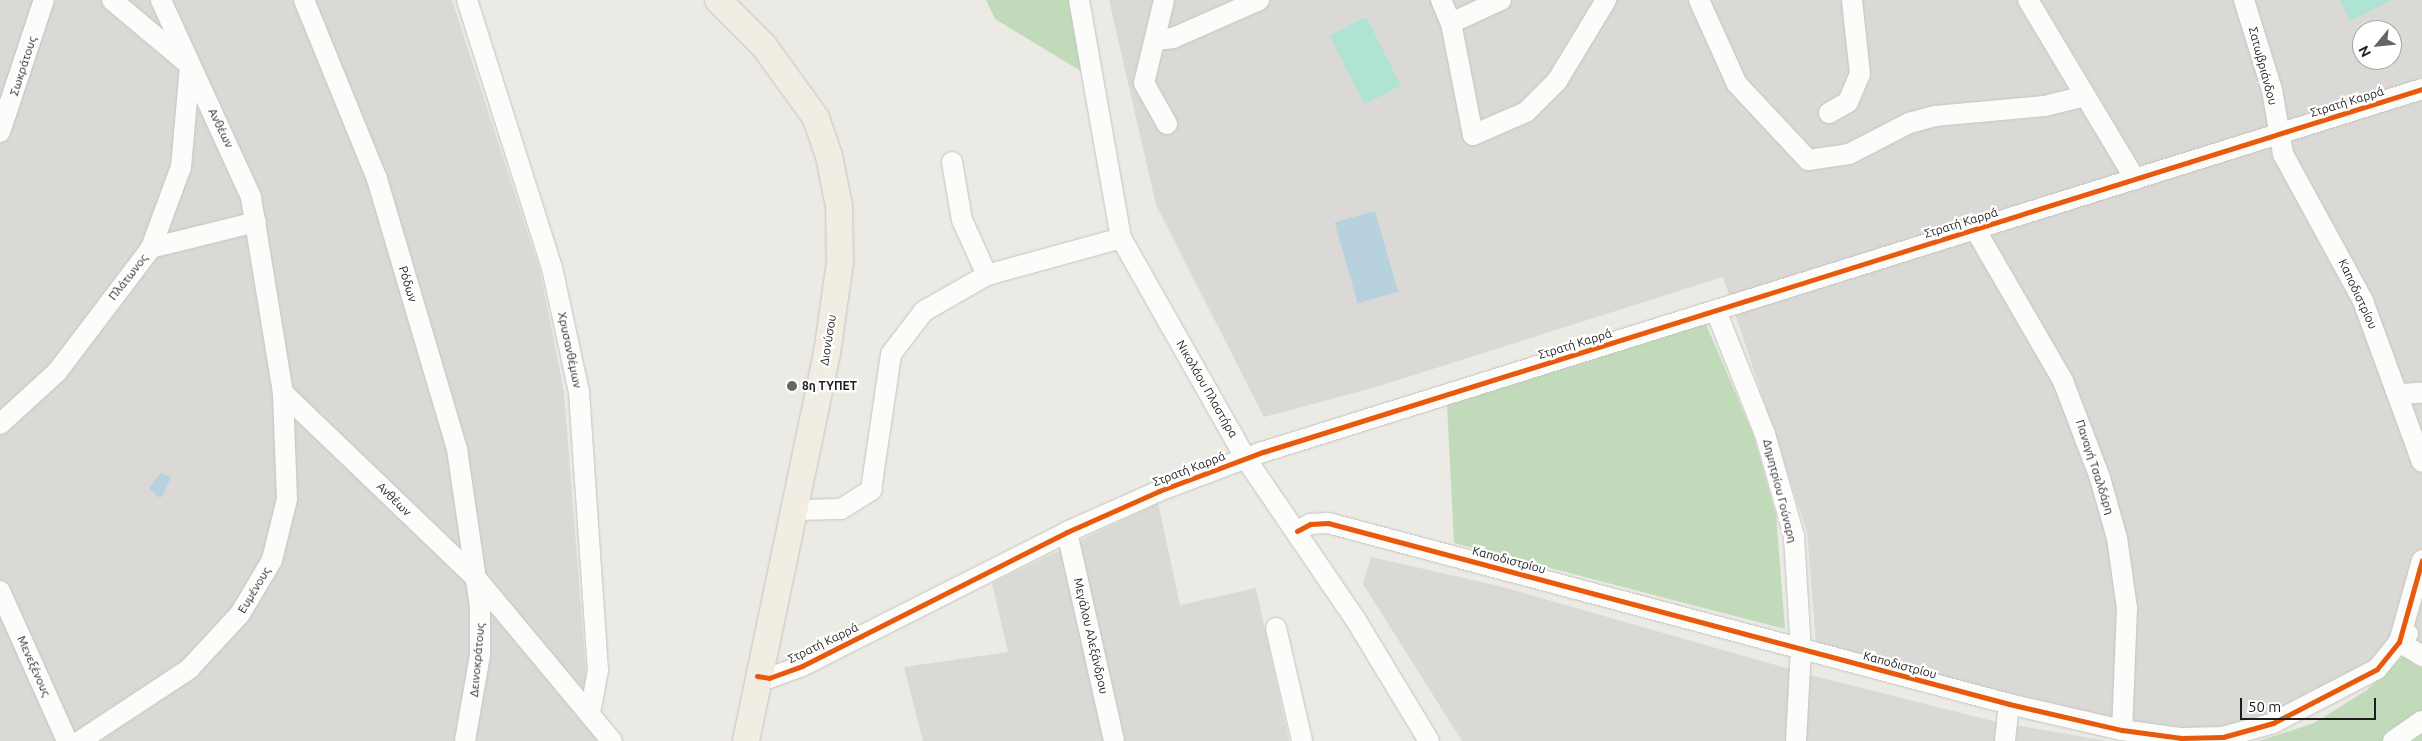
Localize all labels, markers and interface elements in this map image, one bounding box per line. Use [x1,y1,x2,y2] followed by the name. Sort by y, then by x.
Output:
[2352,20,2402,70] north arrow
[2246,25,2280,107] street label: Σατωβριάνδου
[7,34,39,98] street label: Σωκράτους
[2355,43,2374,60] text: N
[2308,84,2386,120] street label: Στρατή Καρρά
[205,106,237,150] street label: Ανθέων
[1922,205,2000,241] street label: Στρατή Καρρά
[105,251,151,303] street label: Πλάτωνος
[2336,257,2380,331] street label: Καποδιστρίου
[396,264,420,304] street label: Ρόδων
[555,311,585,389] street label: Χρυσανθέμων
[817,313,839,367] street label: Διονύσου
[1536,326,1614,362] street label: Στρατή Καρρά
[1173,338,1241,440] street label: Νικολάου Πλαστήρα
[802,379,857,393] place label: 8η ΤΥΠΕΤ
[786,380,798,392] marker: 8η ΤΥΠΕΤ
[2073,418,2117,516] street label: Παναγή Τσαλδάρη
[1760,438,1800,544] street label: Δημητρίου Γούναρη
[1151,449,1227,489] street label: Στρατή Καρρά
[374,479,414,519] street label: Ανθέων
[1471,543,1547,577] street label: Καποδιστρίου
[235,564,273,616] street label: Ευμένους
[1071,577,1111,695] street label: Μεγάλου Αλεξάνδρου
[786,620,860,666] street label: Στρατή Καρρά
[467,622,487,698] street label: Δεινοκράτους
[14,633,54,699] street label: Μενεξένους
[1862,648,1938,682] street label: Καποδιστρίου
[2242,688,2378,720] scale bar
[2248,698,2281,715] text: 50 m

